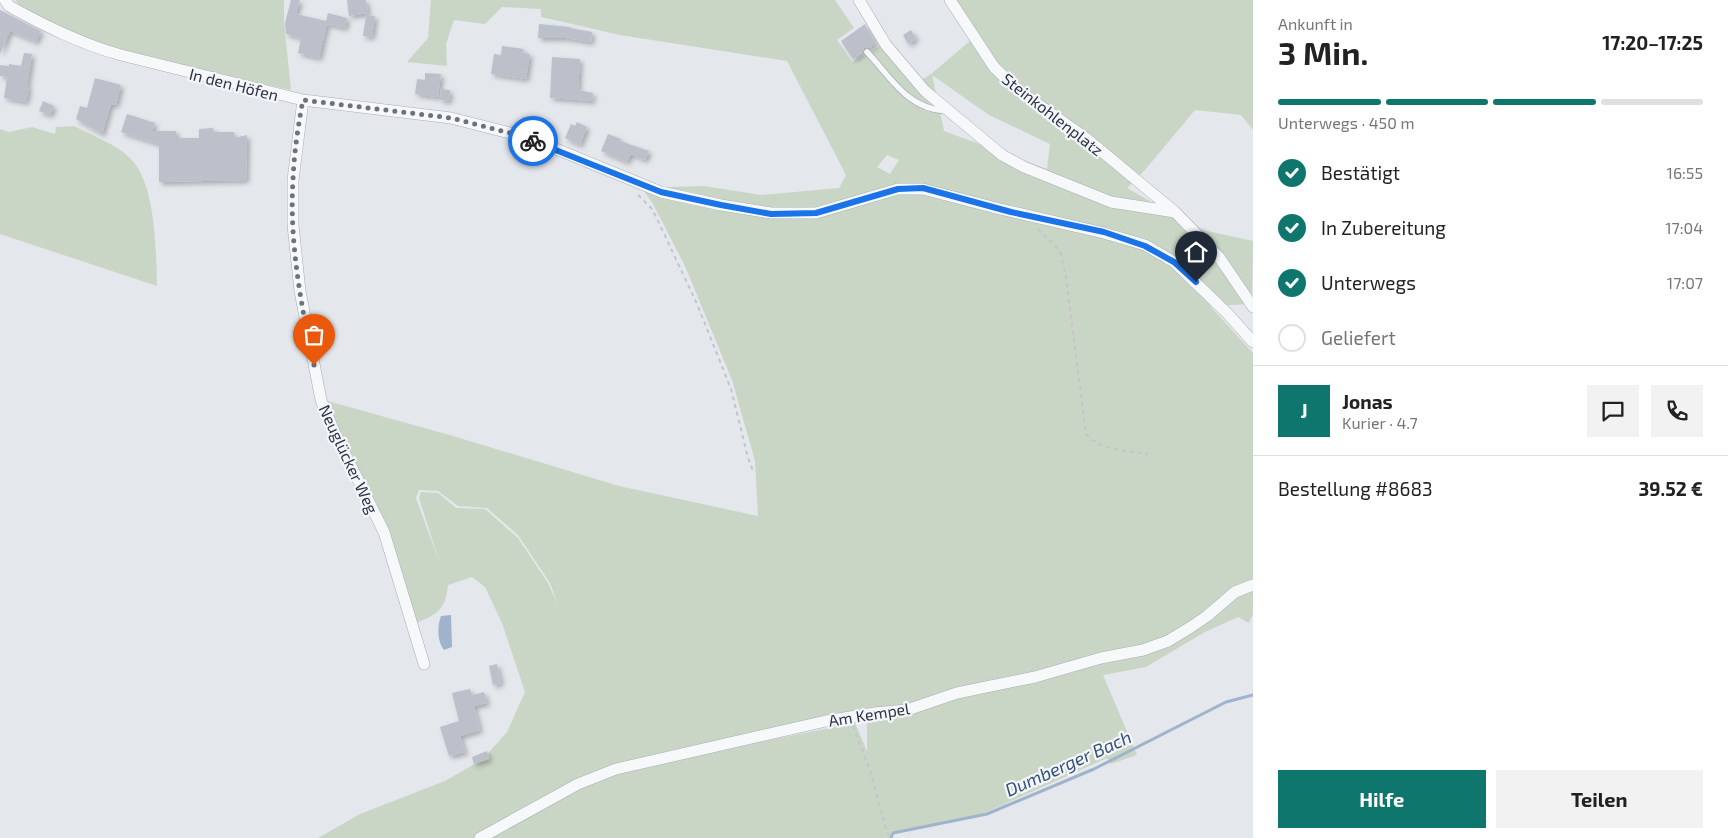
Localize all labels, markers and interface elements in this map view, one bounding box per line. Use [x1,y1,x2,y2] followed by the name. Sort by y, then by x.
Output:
[1278,14,1353,33] text: Ankunft in
[1602,31,1703,54] text: 17:20–17:25
[1278,33,1368,71] text: 3 Min.
[187,64,281,104] street label: In den Höfen
[999,69,1107,159] street label: Steinkohlenplatz
[1278,113,1414,132] text: Unterwegs · 450 m
[508,116,558,166] courier
[519,127,547,155] icon: bike
[1278,159,1306,187] icon: check
[1321,161,1400,184] text: Bestätigt
[1667,163,1703,182] text: 16:55
[1278,214,1306,242] icon: check
[1321,216,1446,239] text: In Zubereitung
[1665,218,1703,237] text: 17:04
[1175,231,1217,282] pin
[1182,238,1210,266] icon: home
[1278,269,1306,297] icon: check
[1321,271,1416,294] text: Unterwegs
[1667,273,1703,292] text: 17:07
[293,314,335,365] pin
[300,321,328,349] icon: bag
[1321,326,1396,349] text: Geliefert
[1587,385,1639,437] button: chat
[1651,385,1703,437] button: phone
[1342,390,1393,413] text: Jonas
[1300,399,1308,422] text: J
[315,402,383,517] street label: Neuglücker Weg
[1342,413,1418,432] text: Kurier · 4.7
[1278,477,1433,500] text: Bestellung #8683
[1639,477,1703,500] text: 39.52 €
[827,698,911,730] street label: Am Kempel
[1001,725,1135,801] water label: Dumberger Bach
[1278,770,1486,828] button: Hilfe
[1496,770,1703,828] button: Teilen

